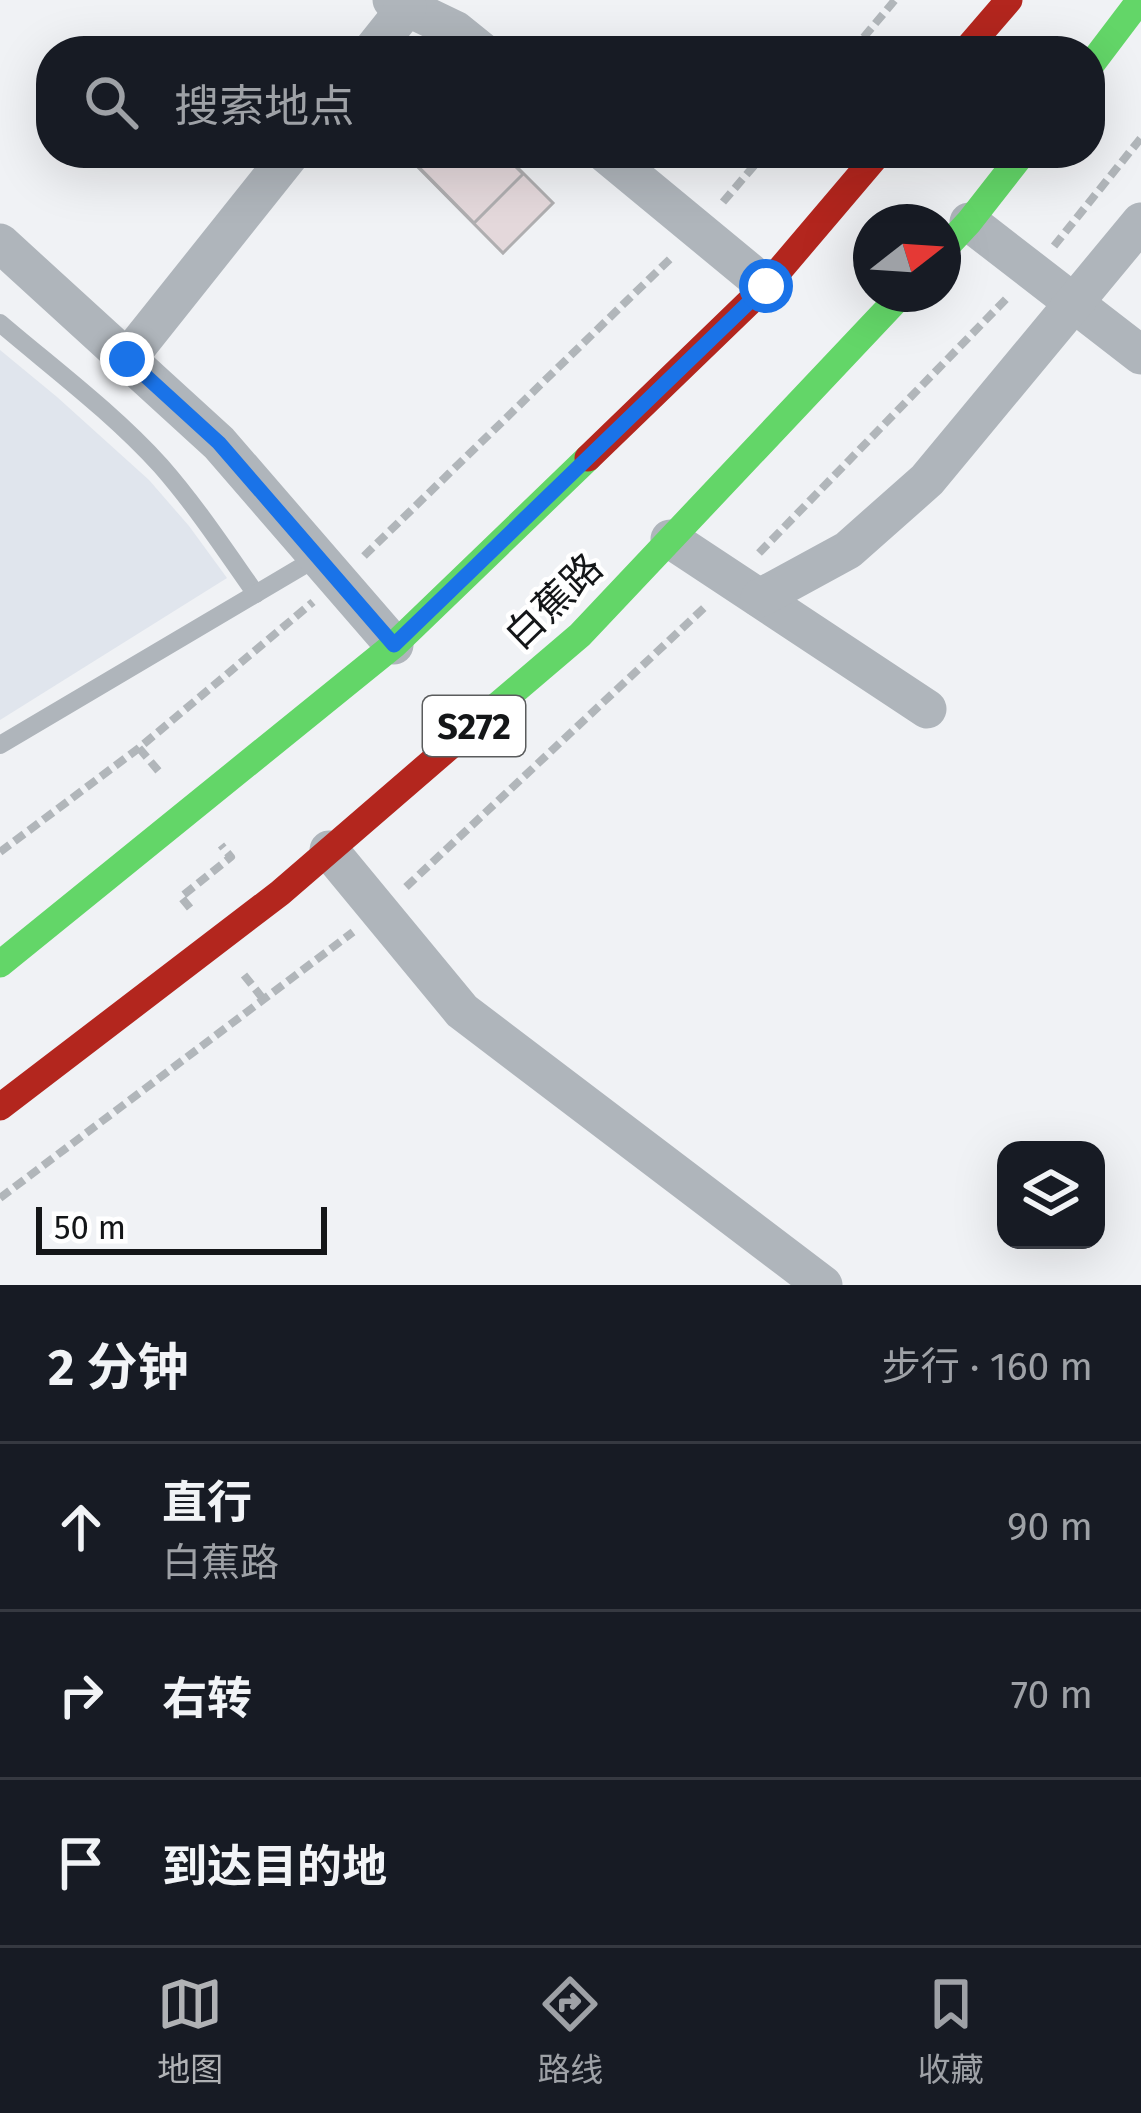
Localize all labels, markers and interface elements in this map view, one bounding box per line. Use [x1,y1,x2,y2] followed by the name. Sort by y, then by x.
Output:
[36,36,1105,168] search box
[78,69,144,135] icon: search
[174,80,354,134] text: 搜索地点
[853,204,961,312] north arrow
[739,259,793,313] route start
[100,332,154,386] route end
[496,545,612,659] street label: 白蕉路
[423,696,525,756] road number: S272
[997,1141,1105,1249] map controls
[997,1141,1105,1249] button: layers
[36,1201,327,1254] scale bar
[54,1208,126,1248] text: 50 m
[48,1337,188,1399] text: 2 分钟
[882,1344,1093,1390] text: 步行 · 160 m
[162,1476,252,1530] text: 直行
[48,1494,114,1560] icon: ahead
[1007,1504,1093,1550] text: 90 m
[162,1540,279,1586] text: 白蕉路
[48,1662,114,1728] icon: right
[162,1672,252,1726] text: 右转
[1011,1672,1093,1718] text: 70 m
[48,1830,114,1896] icon: arrive
[162,1840,387,1894] text: 到达目的地
[157,1971,223,2091] tab: 地图
[537,1971,603,2091] tab: 路线
[918,1971,984,2091] tab: 收藏

